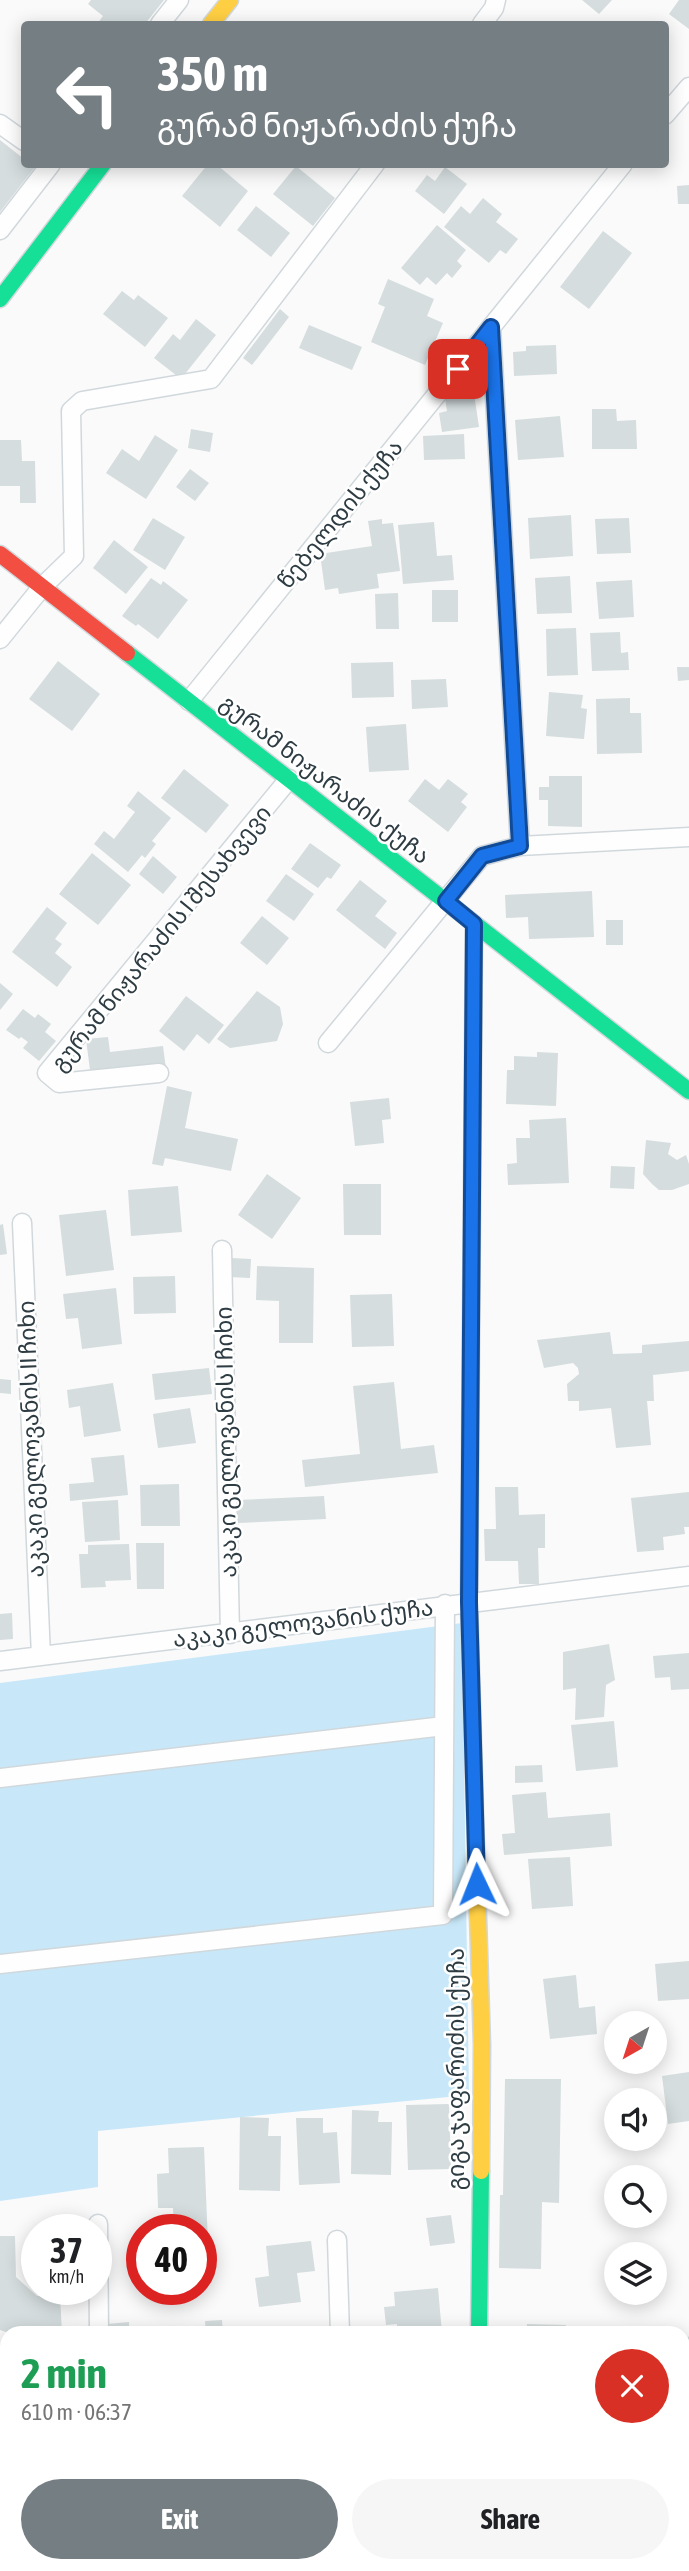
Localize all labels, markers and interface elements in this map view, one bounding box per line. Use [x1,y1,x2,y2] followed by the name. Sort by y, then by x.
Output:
[157,45,268,101] text: 350 m
[42,49,133,140] icon: left
[157,107,517,144] text: გურამ ნიჟარაძის ქუჩა
[428,339,488,399] pin
[439,350,477,388] icon: arrive
[272,435,409,594] street label: წებელდის ქუჩა
[214,689,435,870] street label: გურამ ნიჟარაძის ქუჩა
[46,800,277,1077] street label: გურამ ნიჟარაძის I შესახვევი
[13,1300,50,1578] street label: აკაკი გელოვანის II ჩიხი
[211,1306,242,1578] street label: აკაკი გელოვანის I ჩიხი
[171,1594,435,1653] street label: აკაკი გელოვანის ქუჩა
[440,1847,514,1921] position arrow
[443,1948,470,2190] street label: გიგა ჯაფარიძის ქუჩა
[604,2011,667,2074] north arrow
[604,2011,667,2305] map controls
[604,2088,667,2151] button: sound
[604,2165,667,2228] button: search
[126,2214,217,2305] speed limit sign: 40
[50,2230,83,2270] text: 37
[604,2242,667,2305] button: layers
[49,2266,84,2287] text: km/h
[21,2349,107,2397] text: 2 min
[595,2349,669,2423] button: close
[21,2399,132,2425] text: 610 m · 06:37
[21,2479,338,2559] button: Exit
[352,2479,669,2559] button: Share

